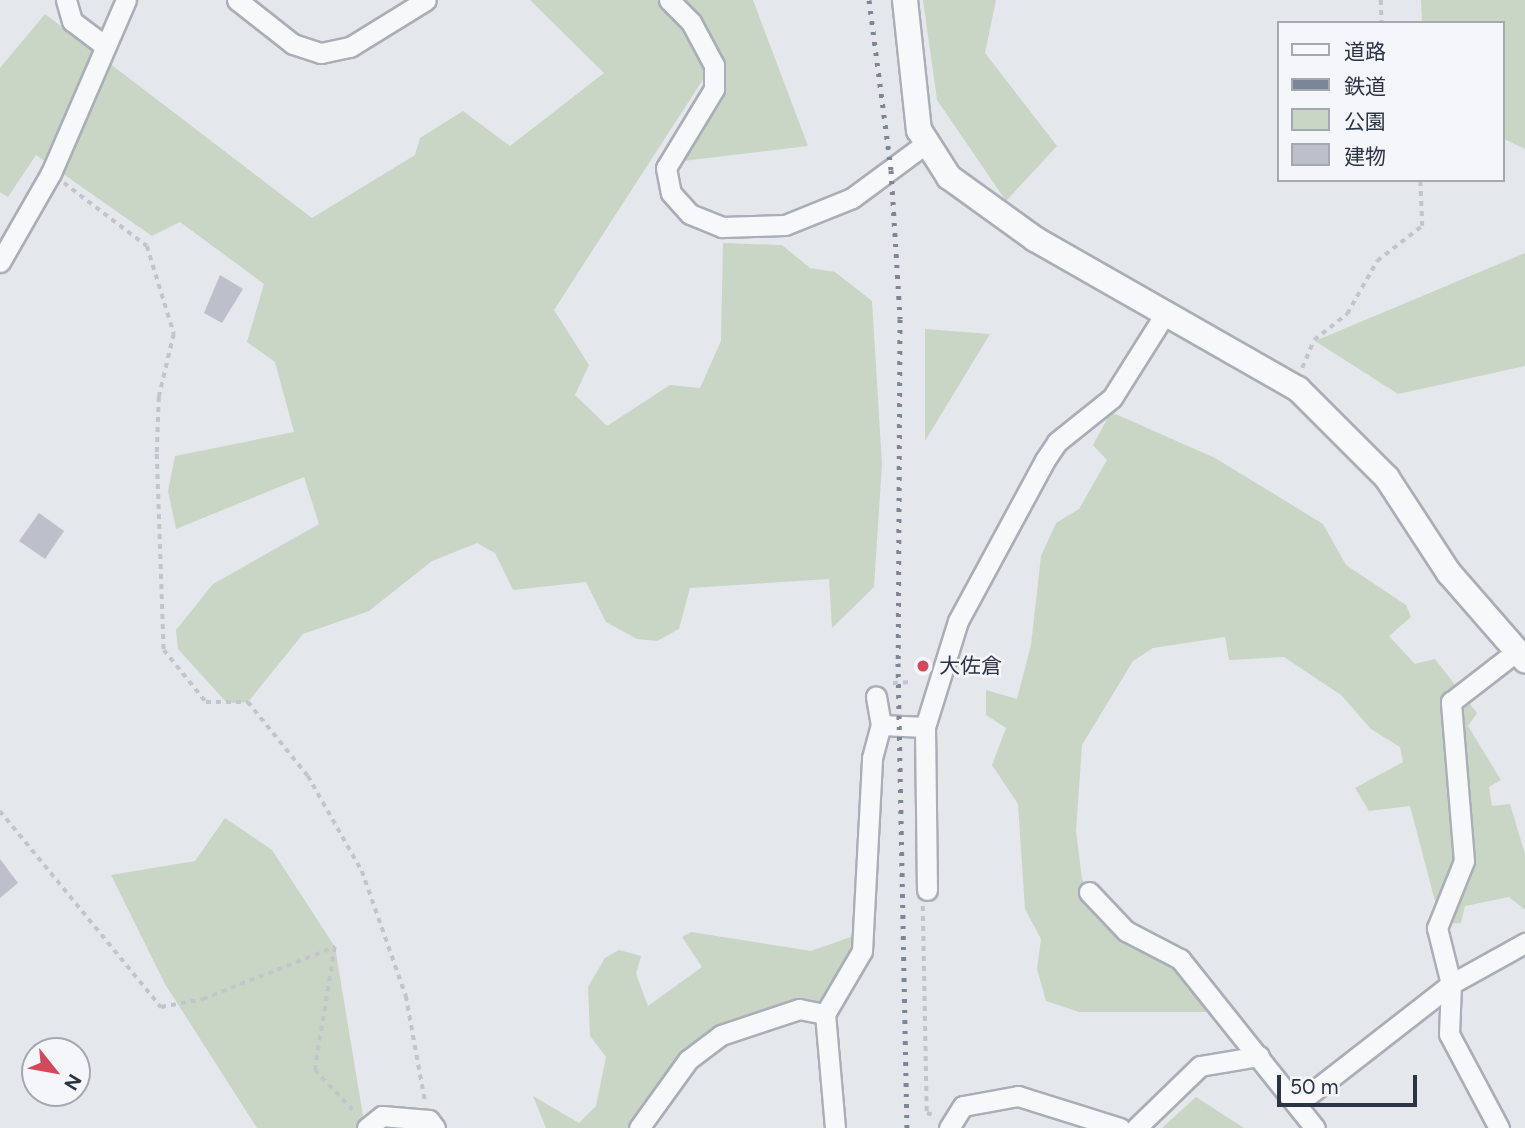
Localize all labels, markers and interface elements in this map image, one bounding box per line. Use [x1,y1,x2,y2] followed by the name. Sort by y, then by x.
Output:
[1276,21,1504,182] legend
[1344,39,1386,64] text: 道路
[1344,74,1386,99] text: 鉄道
[1344,109,1386,134] text: 公園
[1344,144,1386,169] text: 建物
[939,653,1002,679] place label: 大佐倉
[913,656,933,676] marker: 大佐倉
[21,1037,91,1107] north arrow
[1280,1062,1420,1106] scale bar
[59,1070,86,1094] text: N
[1290,1074,1339,1099] text: 50 m

